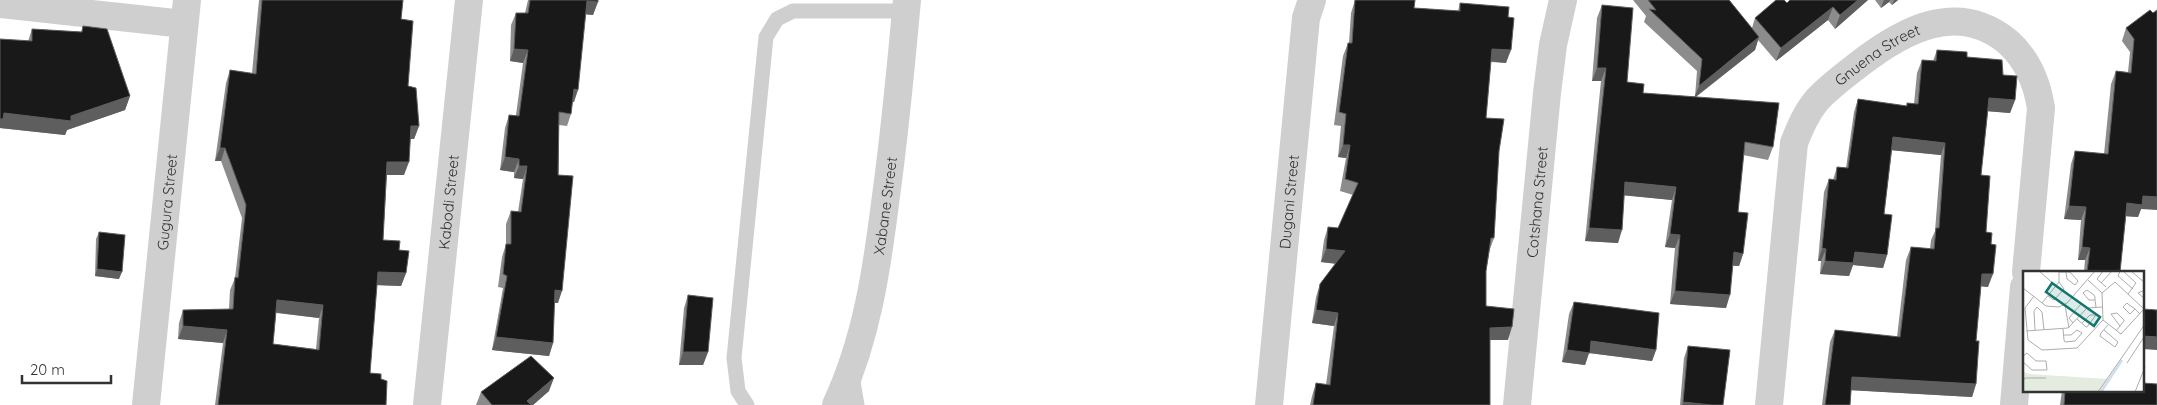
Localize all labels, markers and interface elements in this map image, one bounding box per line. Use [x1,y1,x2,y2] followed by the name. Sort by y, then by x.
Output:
[1830,19,1922,90] street label: Gnuena Street
[1522,145,1551,259] street label: Cotshana Street
[152,153,181,251] street label: Gugura Street
[434,154,462,250] street label: Kabodi Street
[1274,154,1302,250] street label: Dugani Street
[869,156,901,256] street label: Xabane Street
[2023,271,2144,392] inset map
[22,352,111,384] scale bar
[30,360,65,379] text: 20 m

